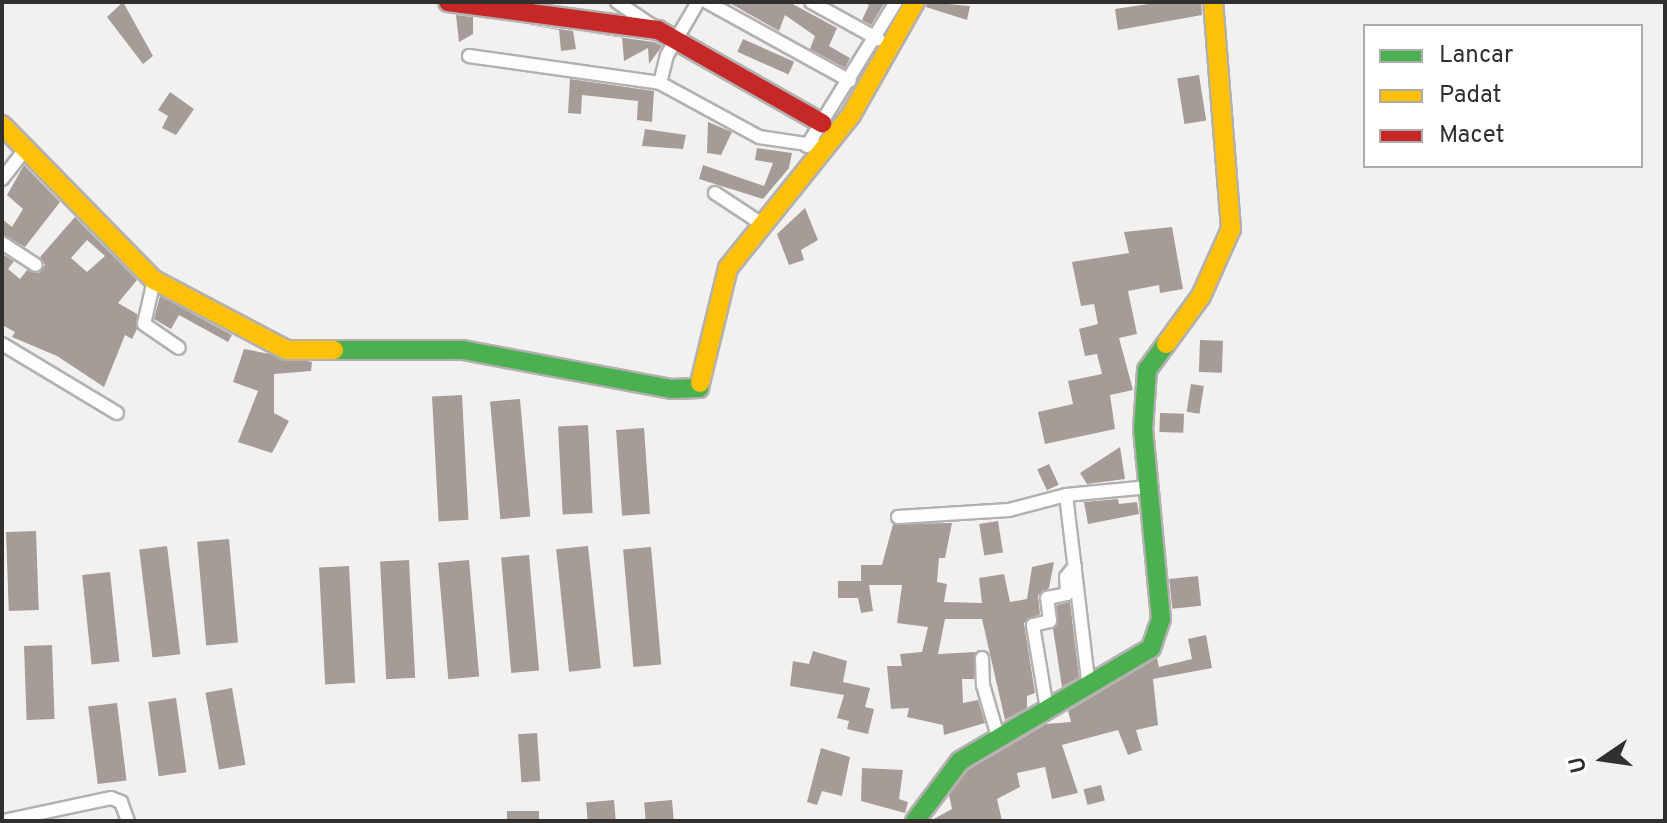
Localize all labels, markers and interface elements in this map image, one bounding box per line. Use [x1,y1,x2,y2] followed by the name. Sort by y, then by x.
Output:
[1363,24,1643,168] legend
[1439,41,1513,71] text: Lancar
[1439,81,1501,111] text: Padat
[1439,121,1505,151] text: Macet
[1563,719,1643,799] north arrow
[1564,754,1594,775] text: U

